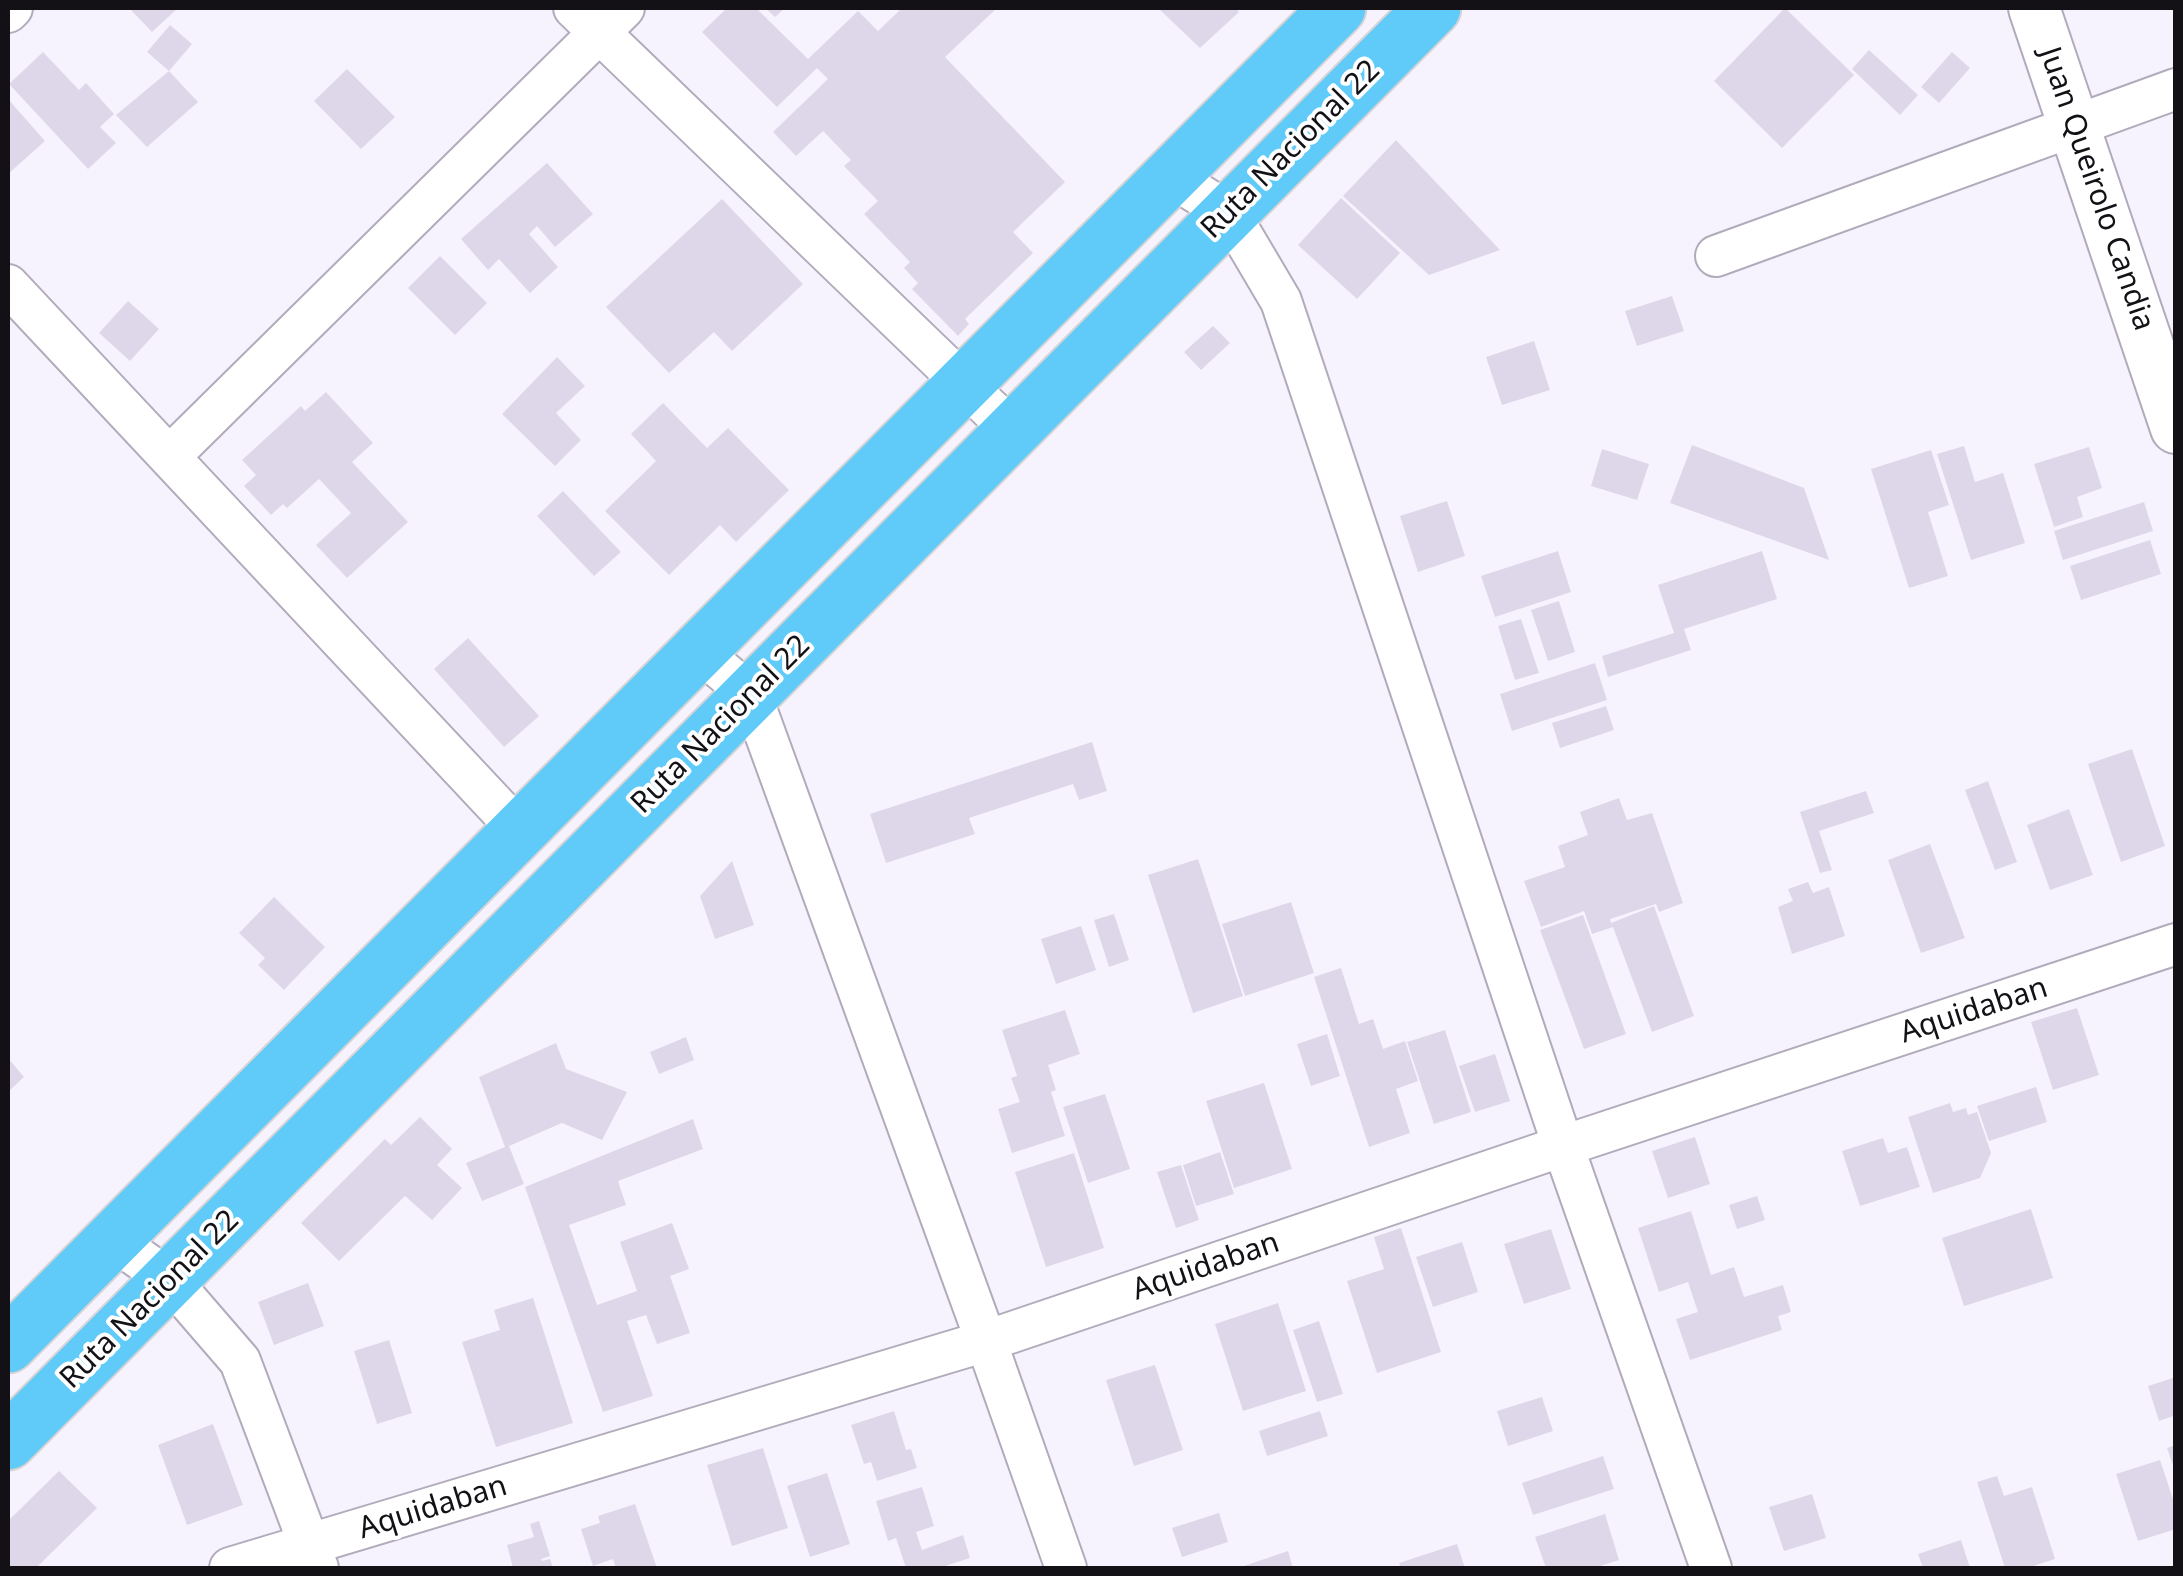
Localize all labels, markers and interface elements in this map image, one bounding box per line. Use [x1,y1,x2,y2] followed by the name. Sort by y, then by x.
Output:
[2031,42,2161,336] street label: Juan Queirolo Candia
[1194,53,1388,247] street label: Ruta Nacional 22
[624,628,818,822] street label: Ruta Nacional 22
[1896,970,2052,1052] street label: Aquidaban
[53,1203,247,1397] street label: Ruta Nacional 22
[1128,1225,1284,1309] street label: Aquidaban
[355,1468,511,1548] street label: Aquidaban

